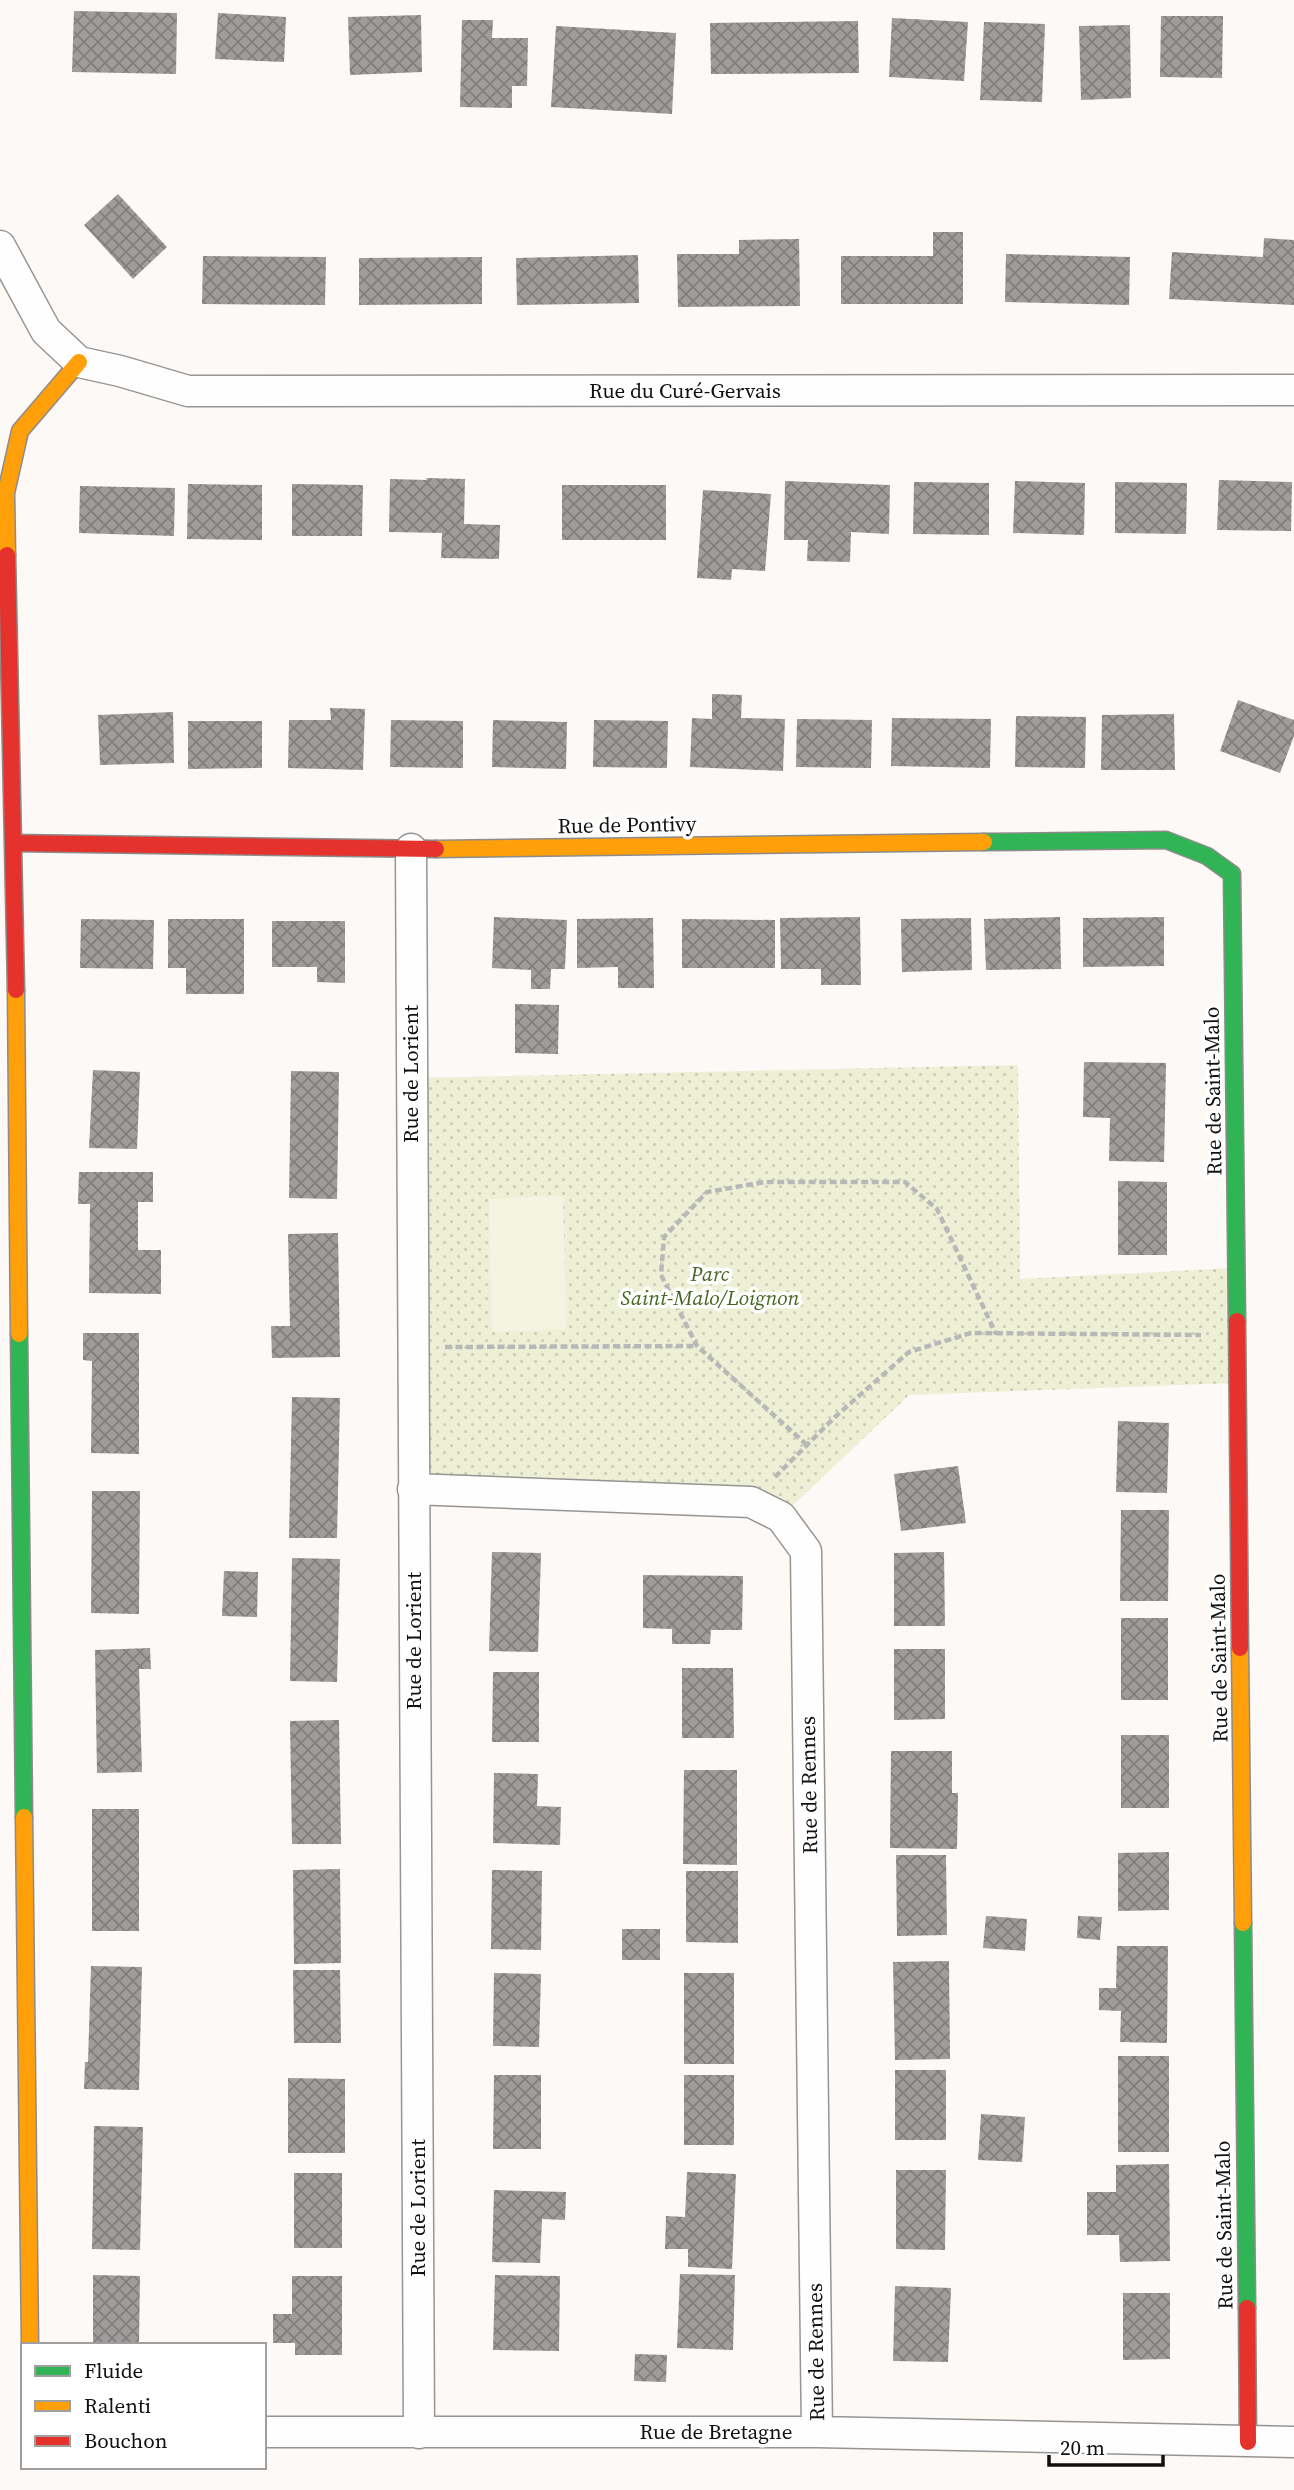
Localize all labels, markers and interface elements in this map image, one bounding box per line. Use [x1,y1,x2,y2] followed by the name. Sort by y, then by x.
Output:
[589,376,781,405] street label: Rue du Curé-Gervais
[557,809,697,840] street label: Rue de Pontivy
[396,1005,425,1143] street label: Rue de Lorient
[1197,1006,1228,1176] street label: Rue de Saint-Malo
[621,1259,800,1312] park label: Parc Saint-Malo/Loignon
[399,1572,428,1710] street label: Rue de Lorient
[1203,1573,1234,1743] street label: Rue de Saint-Malo
[793,1716,824,1854] street label: Rue de Rennes
[403,2139,432,2277] street label: Rue de Lorient
[1208,2140,1239,2310] street label: Rue de Saint-Malo
[800,2283,831,2421] street label: Rue de Rennes
[21,2343,266,2469] legend
[84,2356,143,2385] text: Fluide
[84,2391,151,2420] text: Ralenti
[640,2417,792,2446] street label: Rue de Bretagne
[1049,2424,1163,2468] scale bar
[84,2426,168,2455] text: Bouchon
[1060,2433,1105,2462] text: 20 m

